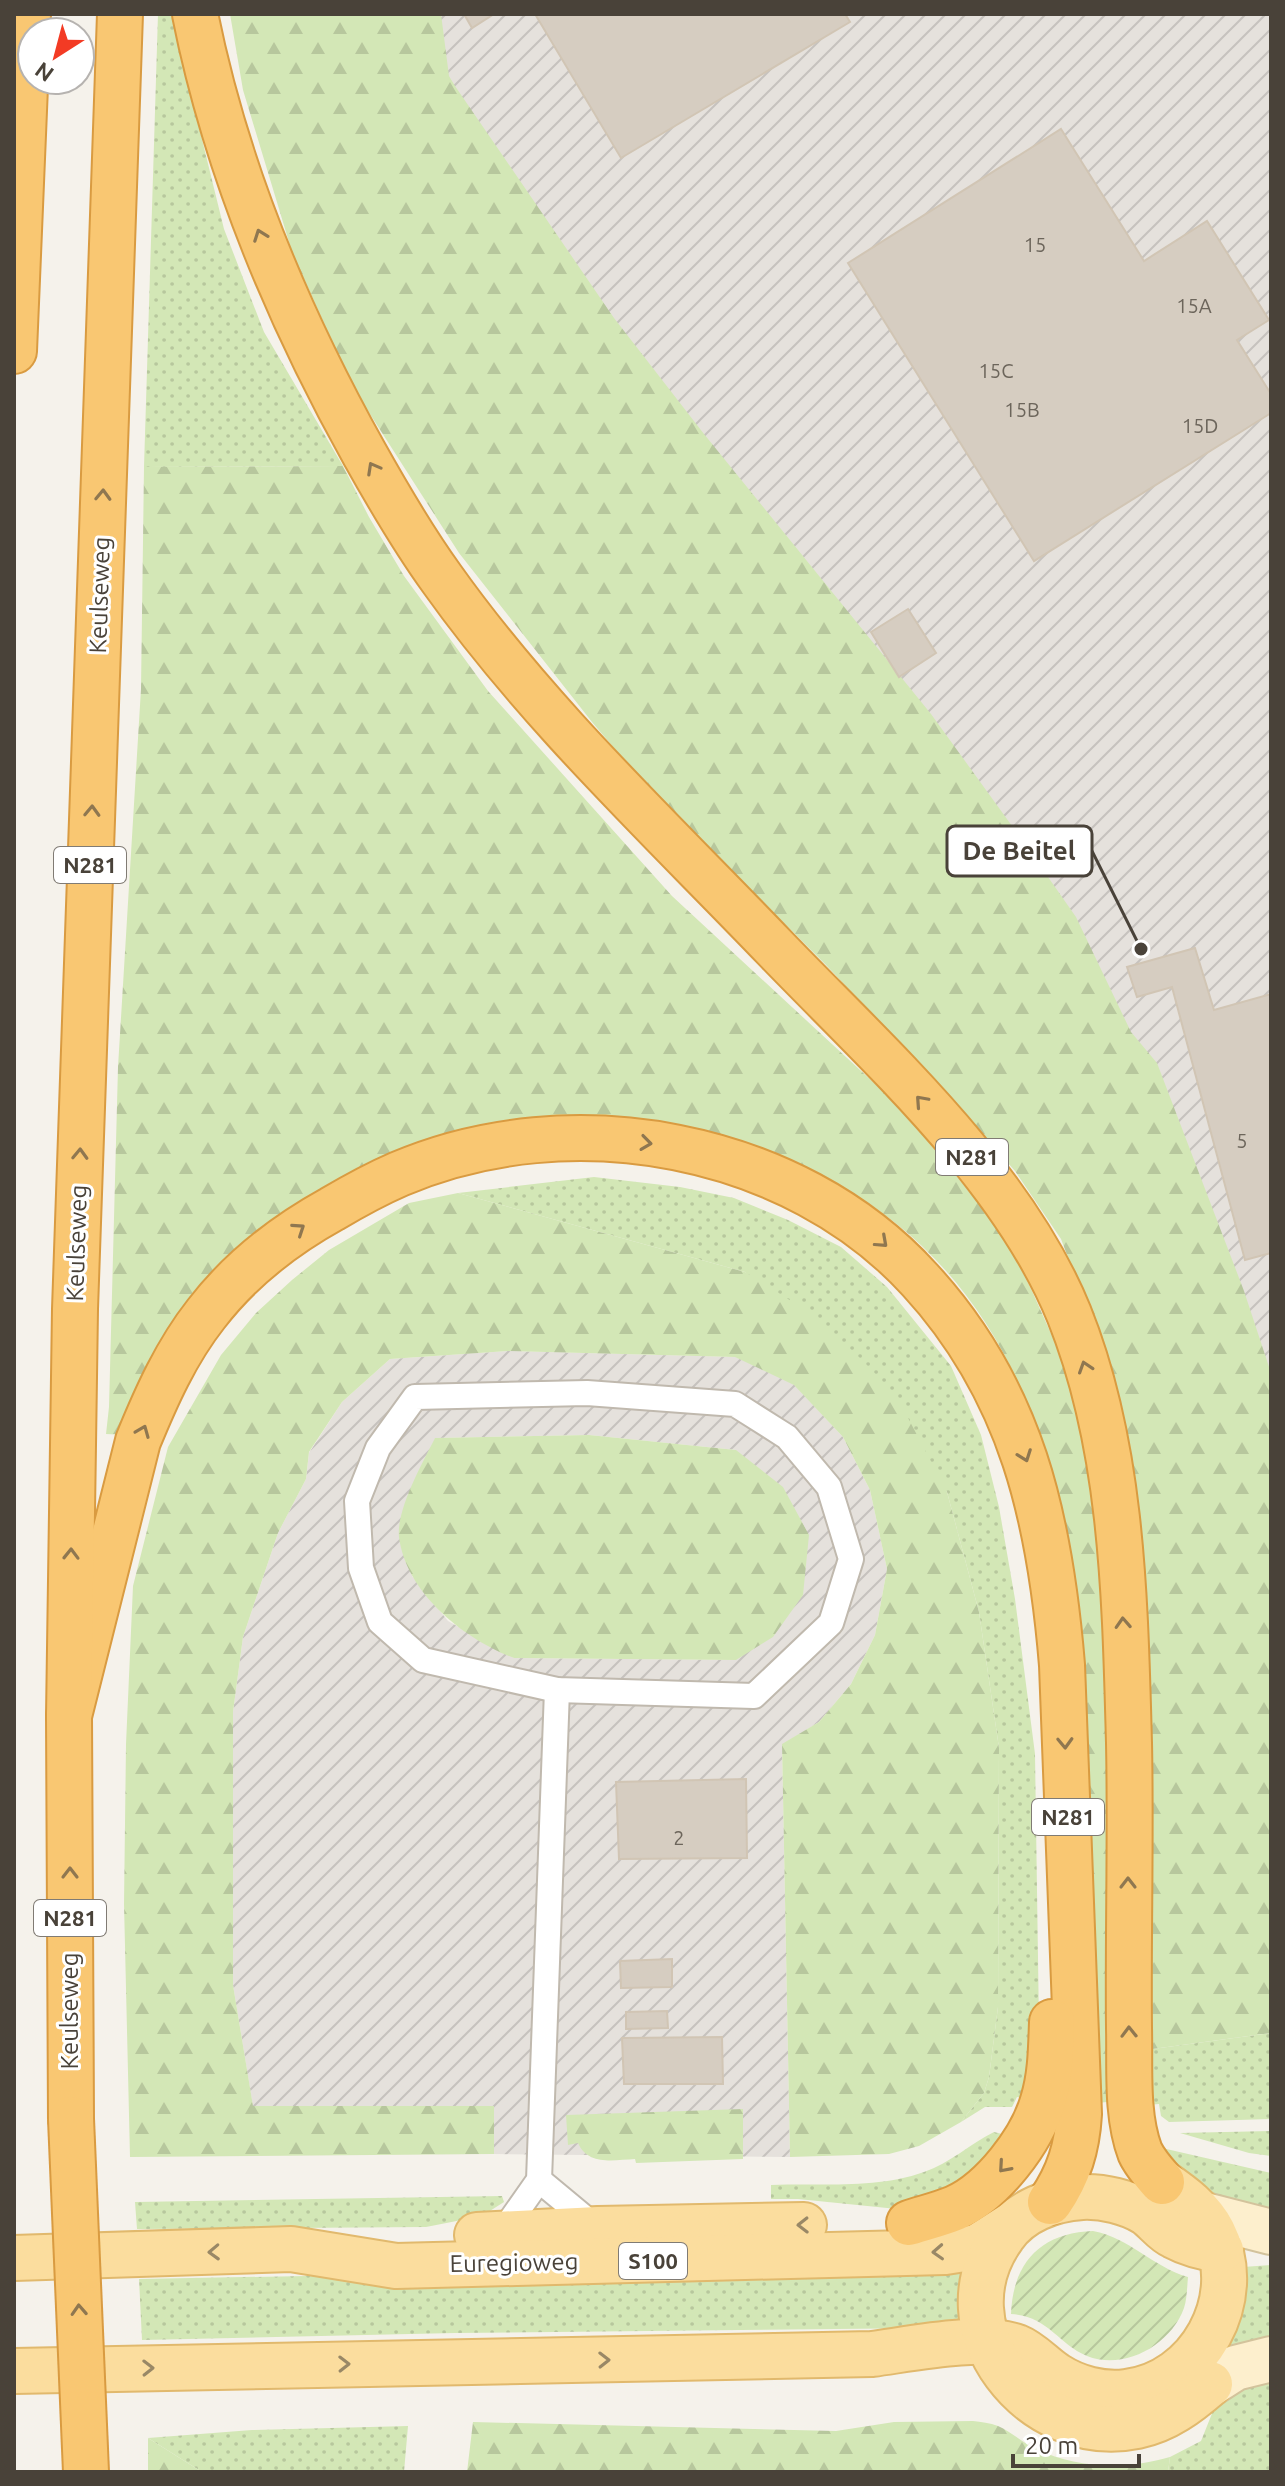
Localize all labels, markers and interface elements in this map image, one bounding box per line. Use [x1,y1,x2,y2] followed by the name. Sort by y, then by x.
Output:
[16,16,96,96] north arrow
[30,58,58,88] text: N
[253,228,269,242] one-way arrow
[1024,233,1046,256] house number: 15
[1176,294,1212,317] house number: 15A
[979,359,1013,382] house number: 15C
[1004,398,1040,421] house number: 15B
[1182,414,1218,437] house number: 15D
[367,463,383,477] one-way arrow
[95,488,112,501] one-way arrow
[84,536,115,654] street label: Keulseweg
[84,804,101,817] one-way arrow
[947,826,1092,876] callout: De Beitel
[962,836,1076,865] text: De Beitel
[54,847,126,883] road number: N281
[916,1095,930,1110] one-way arrow
[1236,1129,1248,1152] house number: 5
[639,1134,653,1151] one-way arrow
[936,1139,1008,1175] road number: N281
[72,1148,89,1160] one-way arrow
[61,1184,92,1302] street label: Keulseweg
[291,1224,305,1239] one-way arrow
[873,1233,887,1248] one-way arrow
[1078,1360,1094,1374] one-way arrow
[133,1425,149,1439] one-way arrow
[1015,1448,1032,1462] one-way arrow
[63,1547,80,1560] one-way arrow
[1115,1616,1132,1629] one-way arrow
[1057,1737,1074,1750] one-way arrow
[1032,1799,1104,1835] road number: N281
[673,1826,685,1849] house number: 2
[61,1866,79,1879] one-way arrow
[1119,1876,1137,1889] one-way arrow
[34,1900,106,1936] road number: N281
[56,1953,83,2069] street label: Keulseweg
[1120,2025,1138,2038] one-way arrow
[1000,2158,1014,2172] one-way arrow
[796,2216,809,2233] one-way arrow
[207,2243,220,2260] one-way arrow
[619,2243,687,2279] road number: S100
[931,2243,944,2260] one-way arrow
[449,2248,579,2277] street label: Euregioweg
[71,2303,88,2316] one-way arrow
[598,2351,611,2369] one-way arrow
[338,2356,351,2373] one-way arrow
[142,2359,155,2377] one-way arrow
[1013,2418,1139,2468] scale bar
[1025,2432,1078,2459] text: 20 m

